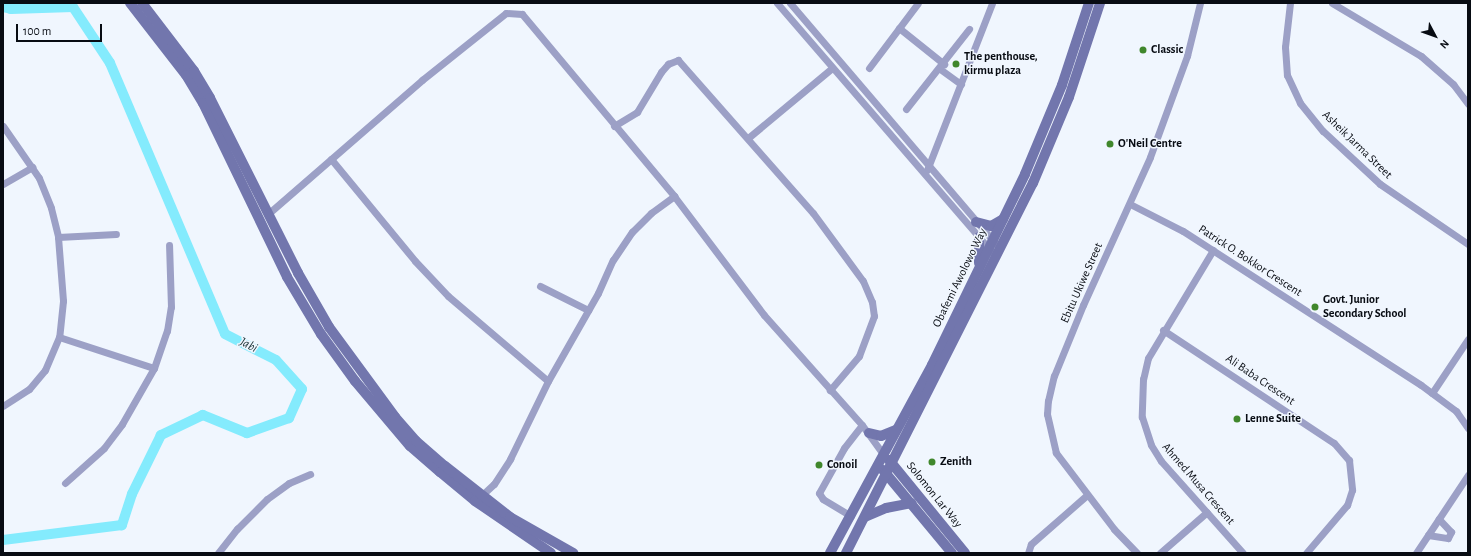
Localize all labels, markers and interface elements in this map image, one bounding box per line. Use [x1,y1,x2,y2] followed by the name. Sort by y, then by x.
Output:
[18,16,104,42] scale bar
[1415,16,1455,56] north arrow
[23,25,51,37] text: 100 m
[1438,38,1451,51] text: N
[1151,43,1183,57] place label: Classic
[1138,45,1148,55] marker: Classic
[964,50,1038,78] place label: The penthouse, kirmu plaza
[951,59,961,69] marker: The penthouse, kirmu plaza
[1319,108,1395,182] street label: Asheik Jarma Street
[1118,137,1182,151] place label: O'Neil Centre
[1105,139,1115,149] marker: O'Neil Centre
[1196,222,1304,300] street label: Patrick O. Bokkor Crescent
[930,226,990,330] street label: Obafemi Awolowo Way
[1058,241,1106,325] street label: Ebitu Ukiwe Street
[1323,293,1406,321] place label: Govt. Junior Secondary School
[1310,302,1320,312] marker: Govt. Junior Secondary School
[236,335,260,357] water label: Jabi
[1223,352,1297,408] street label: Ali Baba Crescent
[1245,412,1301,426] place label: Lenne Suite
[1232,414,1242,424] marker: Lenne Suite
[1159,440,1237,528] street label: Ahmed Musa Crescent
[940,455,972,469] place label: Zenith
[927,457,937,467] marker: Zenith
[827,458,857,472] place label: Conoil
[903,459,965,531] street label: Solomon Lar Way
[814,460,824,470] marker: Conoil

